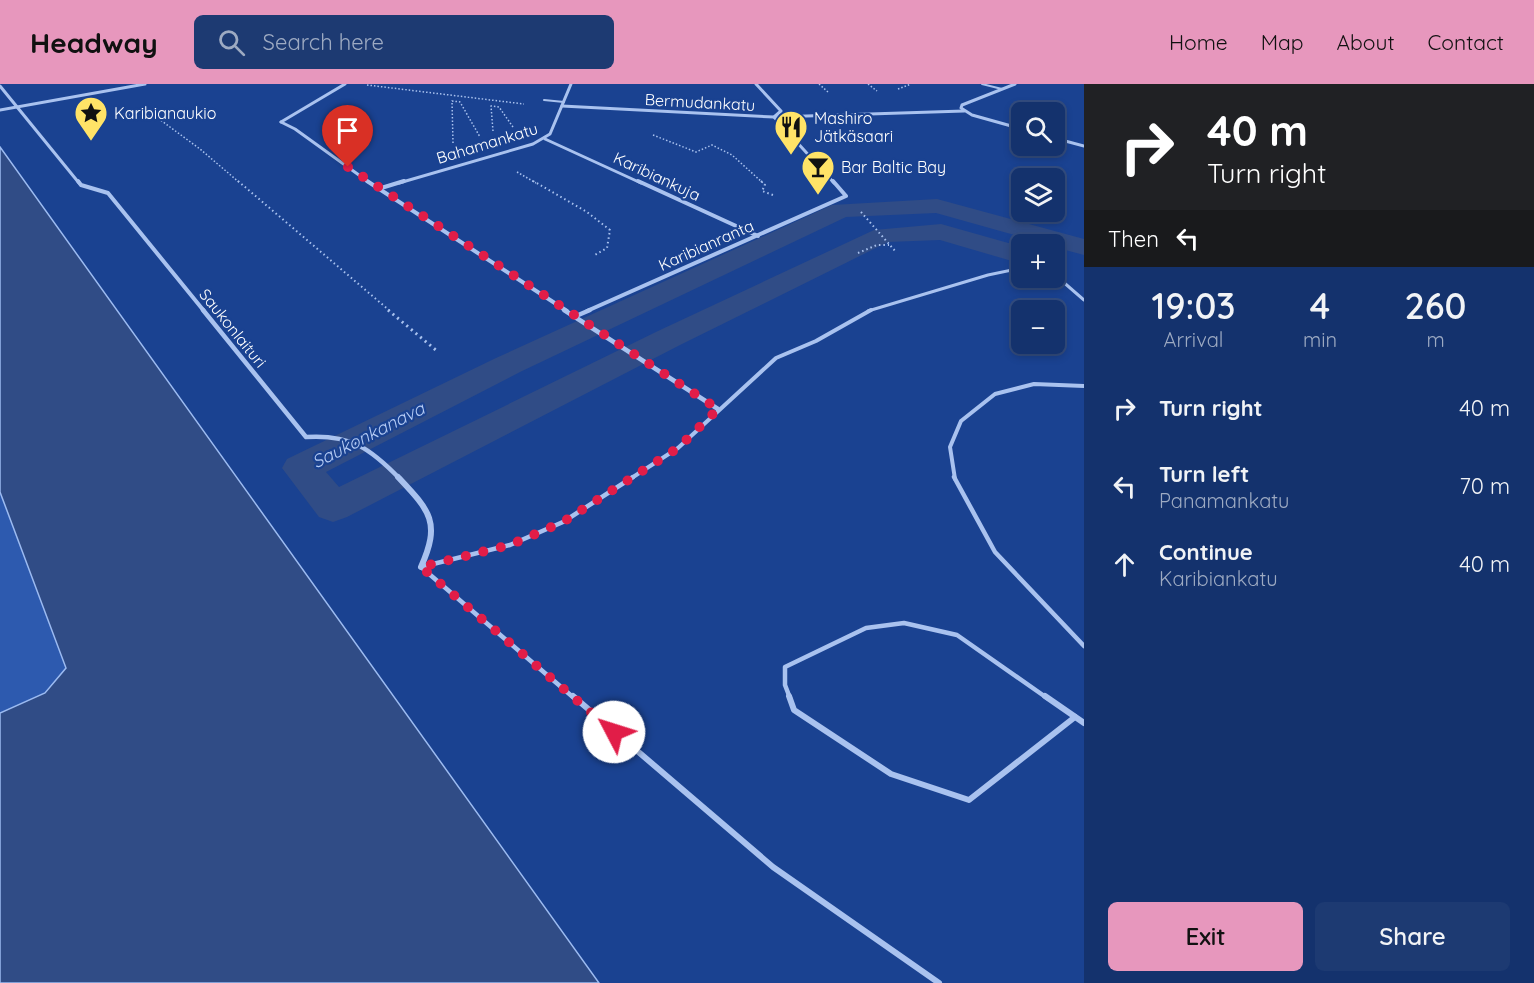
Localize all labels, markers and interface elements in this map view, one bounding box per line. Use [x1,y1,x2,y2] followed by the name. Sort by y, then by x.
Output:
[194,15,614,69] search box
[30,25,158,60] text: Headway
[215,26,248,59] icon: search
[263,28,384,56] text: Search here
[1169,29,1228,55] text: Home
[1261,29,1304,55] text: Map
[1337,29,1395,55] text: About
[1428,29,1504,55] text: Contact
[644,89,756,115] street label: Bermudankatu
[73,95,109,142] place icon: Karibianaukio
[1011,102,1065,354] map controls
[1011,102,1065,156] button: search
[114,103,216,123] place label: Karibianaukio
[1207,104,1308,157] text: 40 m
[322,105,373,167] pin
[814,108,893,146] place label: Mashiro Jätkäsaari
[1108,108,1186,186] icon: right
[773,109,809,156] restaurant icon: Mashiro Jätkäsaari
[331,114,364,147] icon: arrive
[434,118,540,168] street label: Bahamankatu
[610,147,704,205] street label: Karibiankuja
[800,149,836,196] bar icon: Bar Baltic Bay
[1207,156,1326,190] text: Turn right
[841,157,946,177] place label: Bar Baltic Bay
[1011,168,1065,222] button: layers
[655,215,757,275] street label: Karibianranta
[1171,222,1204,255] icon: left
[1108,225,1159,253] text: Then
[1011,234,1065,288] button: +
[1151,283,1235,328] text: 19:03
[1310,283,1330,328] text: 4
[1405,283,1466,328] text: 260
[195,285,271,371] street label: Saukonlaituri
[1011,300,1065,354] button: −
[1164,327,1223,352] text: Arrival
[1303,327,1337,352] text: min
[1426,327,1445,352] text: m
[1108,392,1141,425] icon: right
[1159,394,1263,422] text: Turn right
[1459,394,1510,422] text: 40 m
[308,396,429,473] water label: Saukonkanava
[1159,460,1249,488] text: Turn left
[1108,470,1141,503] icon: left
[1460,472,1510,500] text: 70 m
[1159,488,1289,513] text: Panamankatu
[1159,538,1253,566] text: Continue
[1108,548,1141,581] icon: ahead
[1459,550,1510,578] text: 40 m
[1159,566,1278,591] text: Karibiankatu
[582,700,646,764] position arrow
[1108,902,1303,971] button: Exit
[1315,902,1510,971] button: Share

